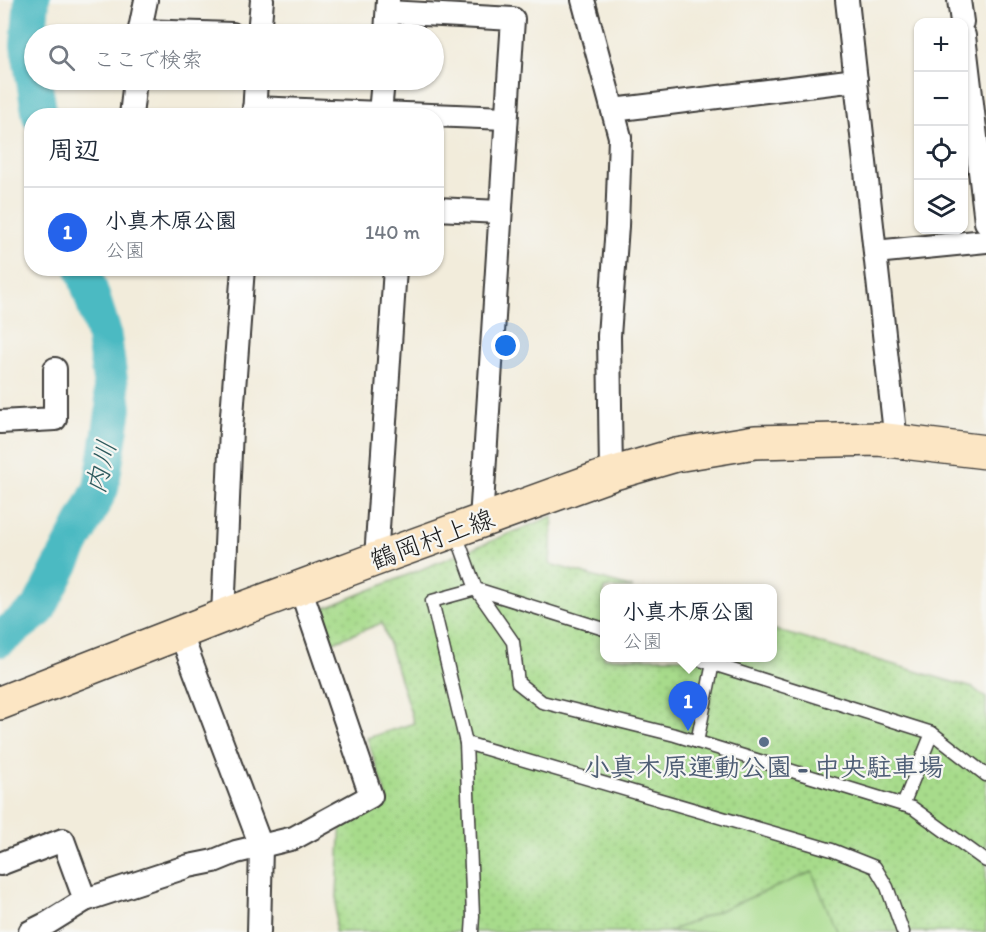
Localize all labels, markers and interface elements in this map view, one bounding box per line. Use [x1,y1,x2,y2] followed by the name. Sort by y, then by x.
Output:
[914,18,968,234] map controls
[914,18,968,72] button: +
[24,24,444,90] search box
[45,41,78,74] icon: search
[93,46,203,73] text: ここで検索
[914,72,968,126] button: −
[914,126,968,180] button: locate
[48,134,100,166] text: 周辺
[914,180,968,234] button: layers
[105,207,237,234] text: 小真木原公園
[63,220,72,244] text: 1
[365,220,420,244] text: 140 m
[105,238,145,262] text: 公園
[491,331,520,360] your location
[78,437,123,497] water label: 内川
[365,502,499,576] street label: 鶴岡村上線
[600,584,777,662] popup
[622,598,755,625] text: 小真木原公園
[622,629,662,653] text: 公園
[668,682,708,731] pin: 1
[757,735,771,749] marker: 小真木原運動公園 - 中央駐車場
[584,751,944,783] place label: 小真木原運動公園 - 中央駐車場

